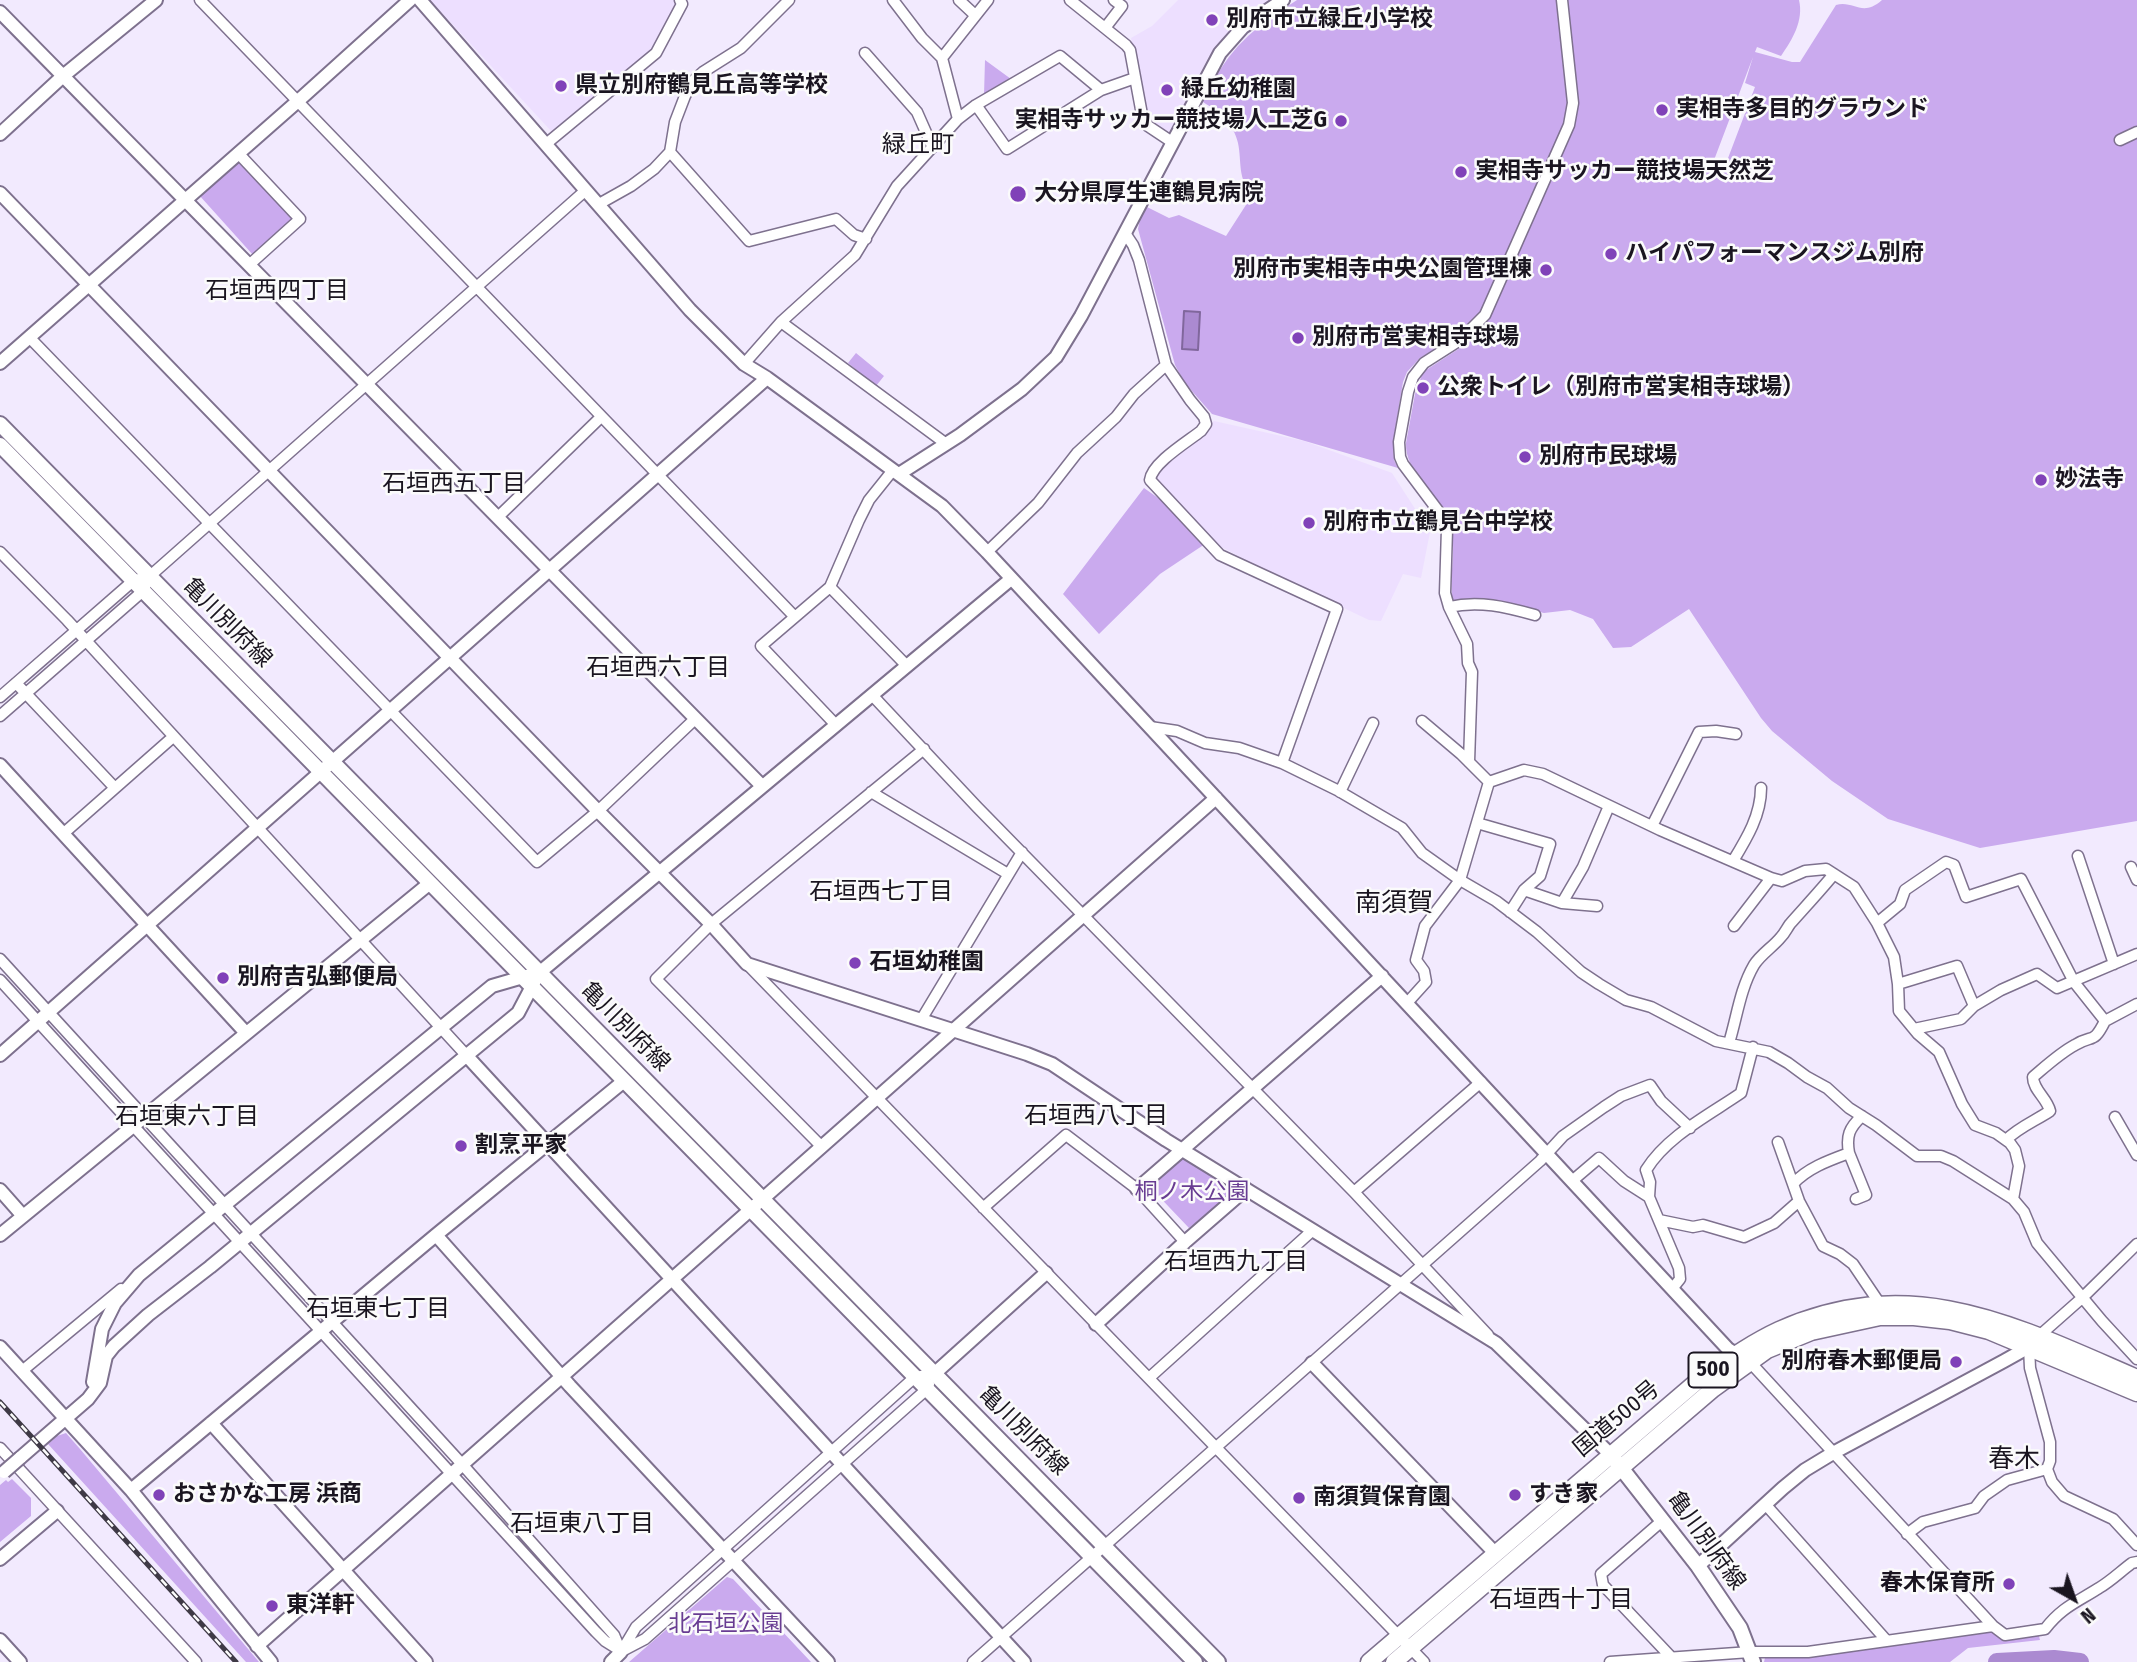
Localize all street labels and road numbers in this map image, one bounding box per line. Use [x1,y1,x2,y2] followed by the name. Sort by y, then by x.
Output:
[177,573,277,673] street label: 亀川別府線
[575,977,675,1077] street label: 亀川別府線
[1688,1352,1738,1388] road number: 500
[1568,1375,1666,1463] street label: 国道500号
[973,1381,1073,1481] street label: 亀川別府線
[1661,1486,1751,1596] street label: 亀川別府線

